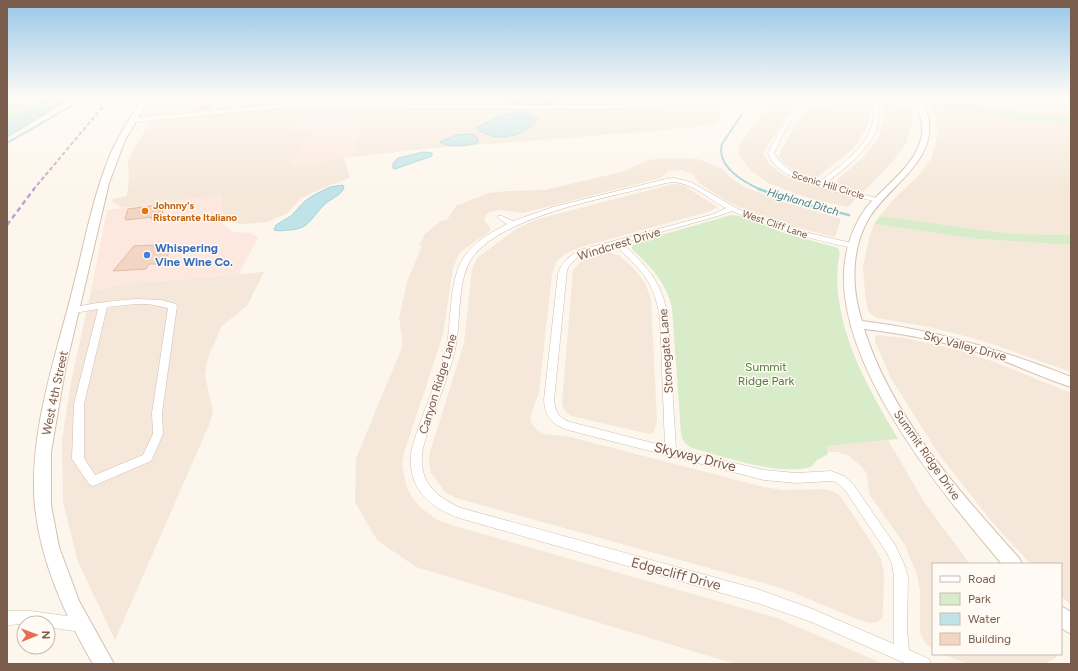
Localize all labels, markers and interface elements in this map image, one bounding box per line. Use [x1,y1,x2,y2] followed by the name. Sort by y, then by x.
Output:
[790,168,866,202] street label: Scenic Hill Circle
[766,186,840,218] water label: Highland Ditch
[153,199,237,224] place label: Johnny's Ristorante Italiano
[140,206,150,216] marker: Johnny's Ristorante Italiano
[741,207,810,241] street label: West Cliff Lane
[576,225,663,263] street label: Windcrest Drive
[155,241,233,269] place label: Whispering Vine Wine Co.
[142,250,152,260] marker: Whispering Vine Wine Co.
[656,308,676,394] street label: Stonegate Lane
[922,328,1008,364] street label: Sky Valley Drive
[416,332,460,436] street label: Canyon Ridge Lane
[39,349,71,436] street label: West 4th Street
[738,360,795,388] park label: Summit Ridge Park
[891,407,964,503] street label: Summit Ridge Drive
[652,439,738,475] street label: Skyway Drive
[629,554,723,594] street label: Edgecliff Drive
[932,563,1062,655] legend
[968,572,996,586] text: Road
[968,592,991,606] text: Park
[968,612,1000,626] text: Water
[16,615,56,655] north arrow
[39,630,52,639] text: N
[968,632,1011,646] text: Building

